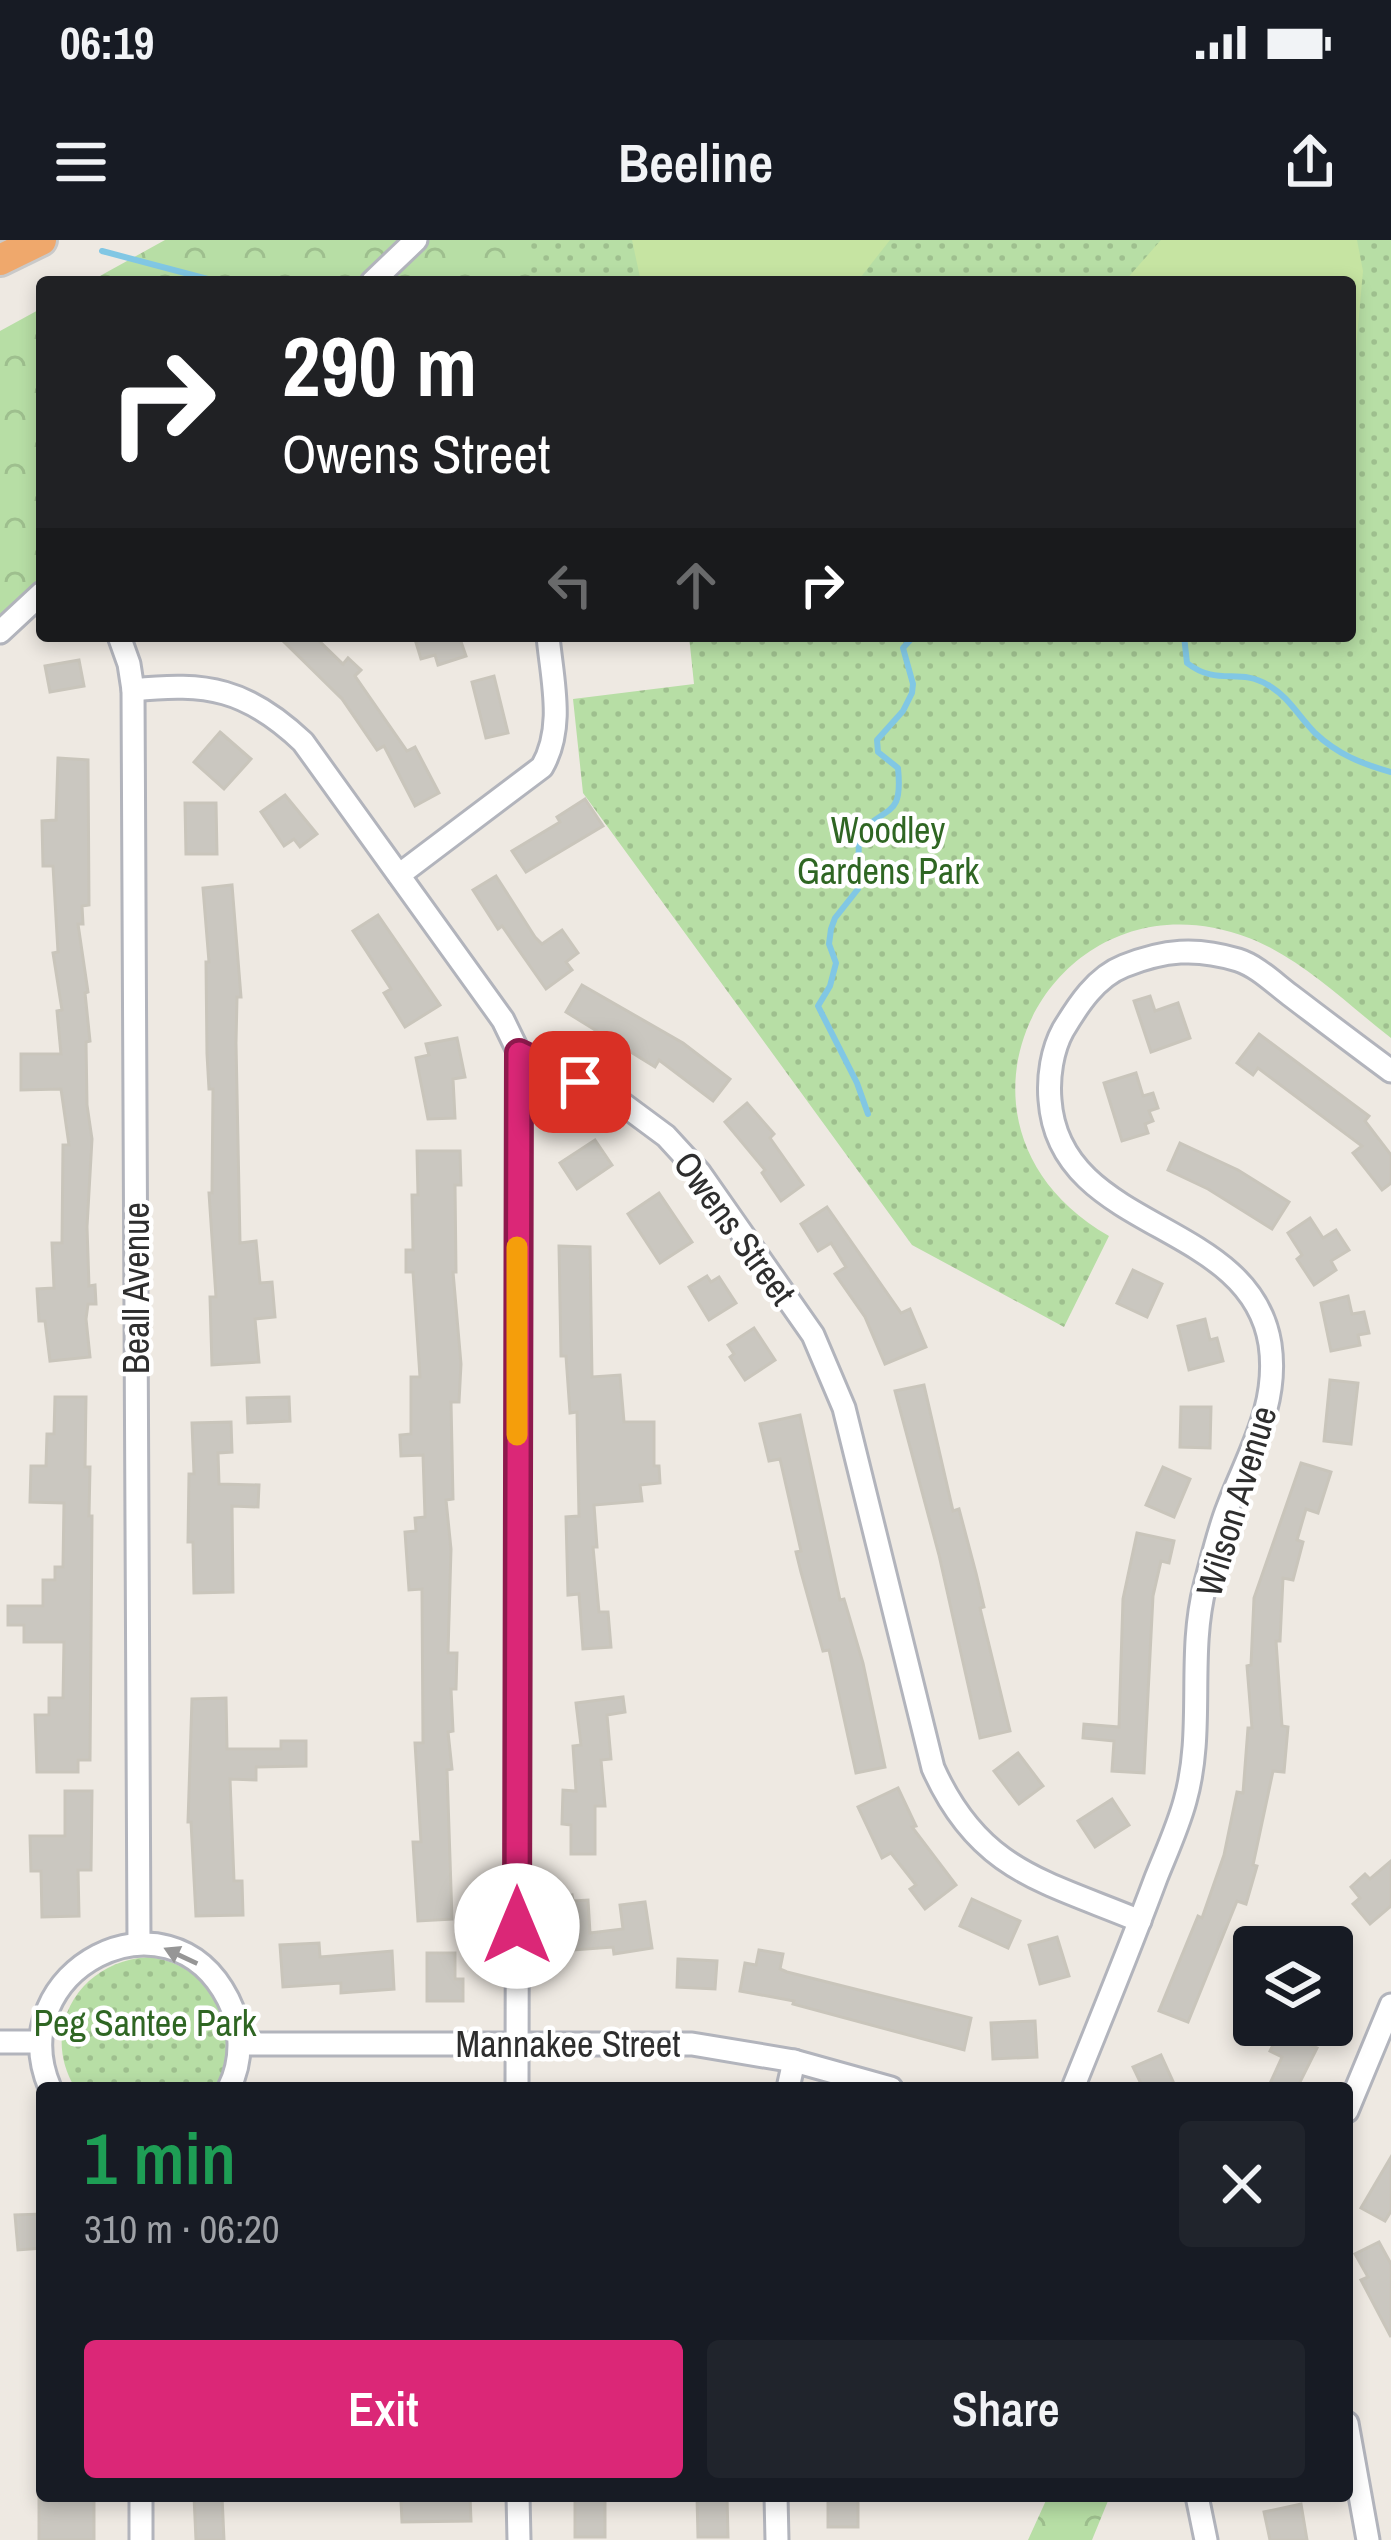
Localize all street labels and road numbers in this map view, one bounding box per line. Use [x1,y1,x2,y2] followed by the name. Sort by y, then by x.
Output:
[663,1142,807,1314] street label: Owens Street
[112,1202,160,1374] street label: Beall Avenue
[1184,1400,1288,1602] street label: Wilson Avenue
[456,2020,680,2068] street label: Mannakee Street

